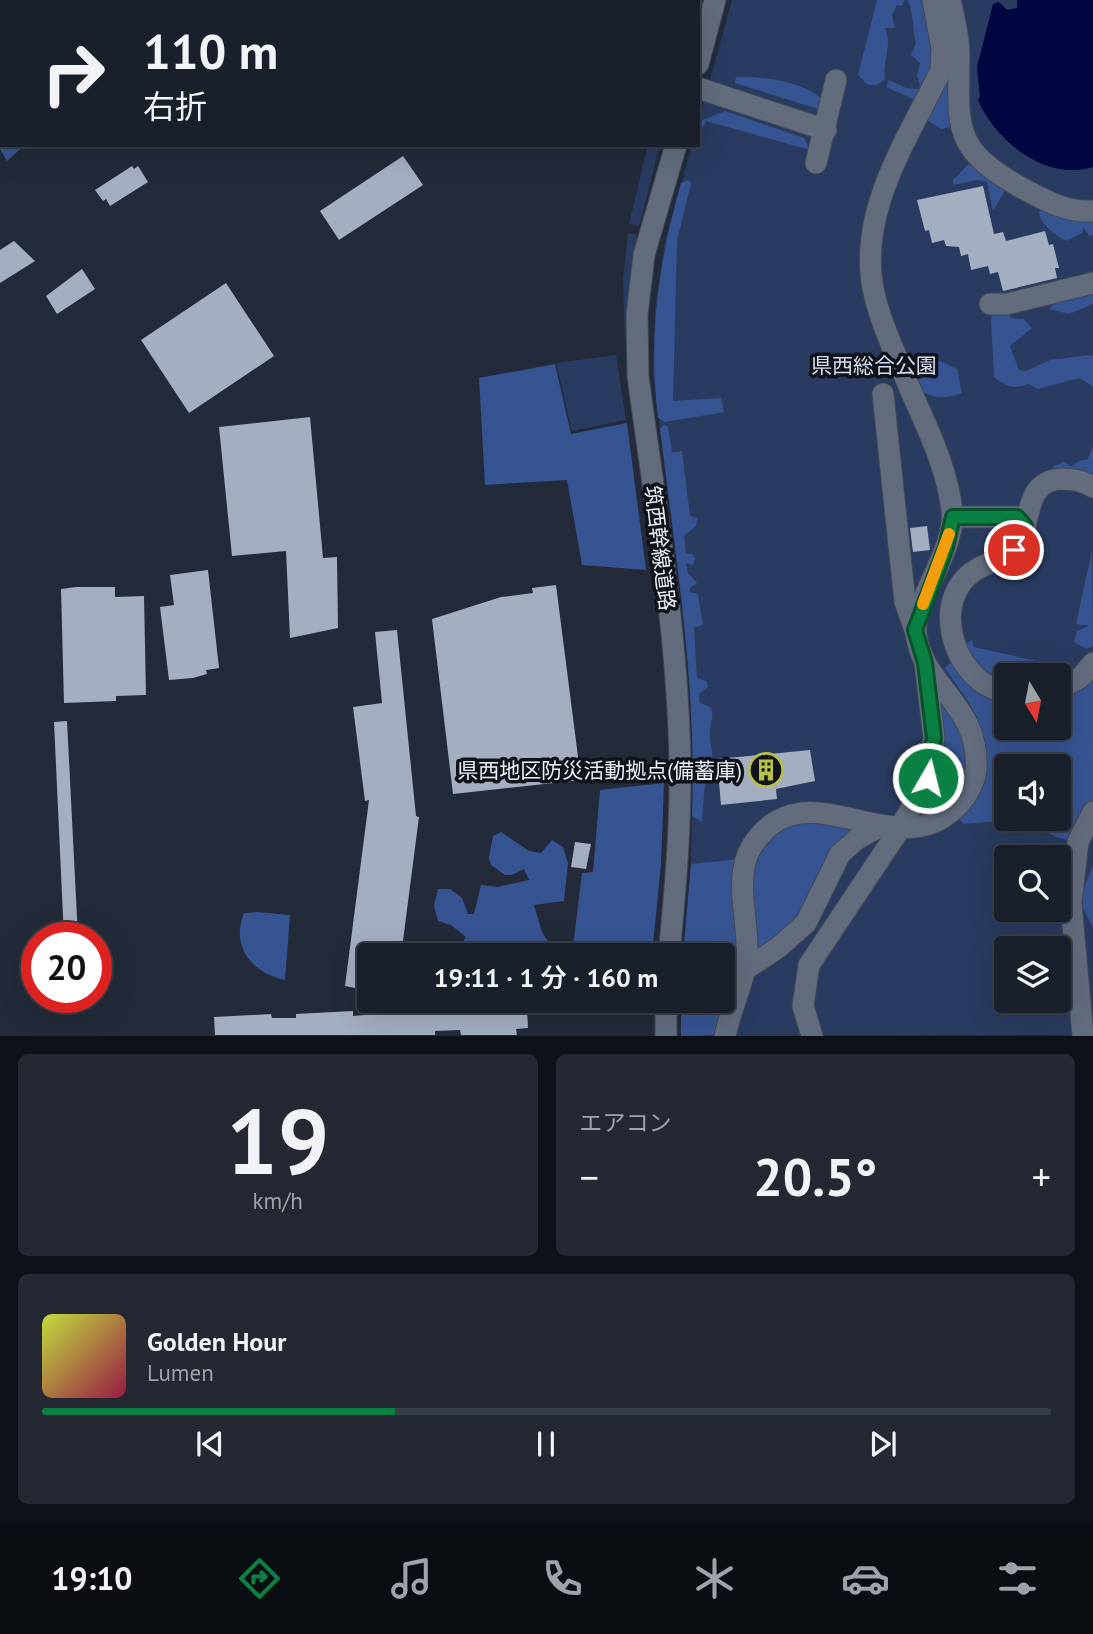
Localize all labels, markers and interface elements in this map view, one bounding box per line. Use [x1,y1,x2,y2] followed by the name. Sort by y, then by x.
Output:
[143,19,278,83] text: 110 m
[28,28,119,119] icon: right
[143,85,207,127] text: 右折
[811,352,937,379] park label: 県西総合公園
[639,484,681,612] street label: 筑西幹線道路
[984,520,1044,580] pin
[995,531,1033,569] icon: arrive
[994,663,1071,740] north arrow
[994,663,1071,1013] map controls
[891,741,965,815] position arrow
[747,751,785,789] building icon: 県西地区防災活動拠点(備蓄庫)
[994,754,1071,831] button: sound
[457,757,742,784] place label: 県西地区防災活動拠点(備蓄庫)
[994,845,1071,922] button: search
[21,922,112,1013] speed limit sign: 20
[994,936,1071,1013] button: layers
[434,961,658,994] text: 19:11 · 1 分 · 160 m
[226,1081,329,1199] text: 19
[580,1108,672,1137] text: エアコン
[753,1143,877,1210] text: 20.5°
[580,1152,599,1201] text: −
[1032,1152,1051,1201] text: +
[253,1186,303,1215] text: km/h
[147,1325,286,1358] text: Golden Hour
[147,1358,214,1387] text: Lumen
[191,1425,229,1463] icon: previous
[527,1425,565,1463] icon: pause
[864,1425,902,1463] icon: next
[235,1554,284,1603] icon: directions
[387,1554,436,1603] icon: music
[538,1554,587,1603] icon: phone
[690,1554,739,1603] icon: climate
[841,1554,890,1603] icon: car
[993,1554,1042,1603] icon: filters
[51,1557,132,1599] text: 19:10

